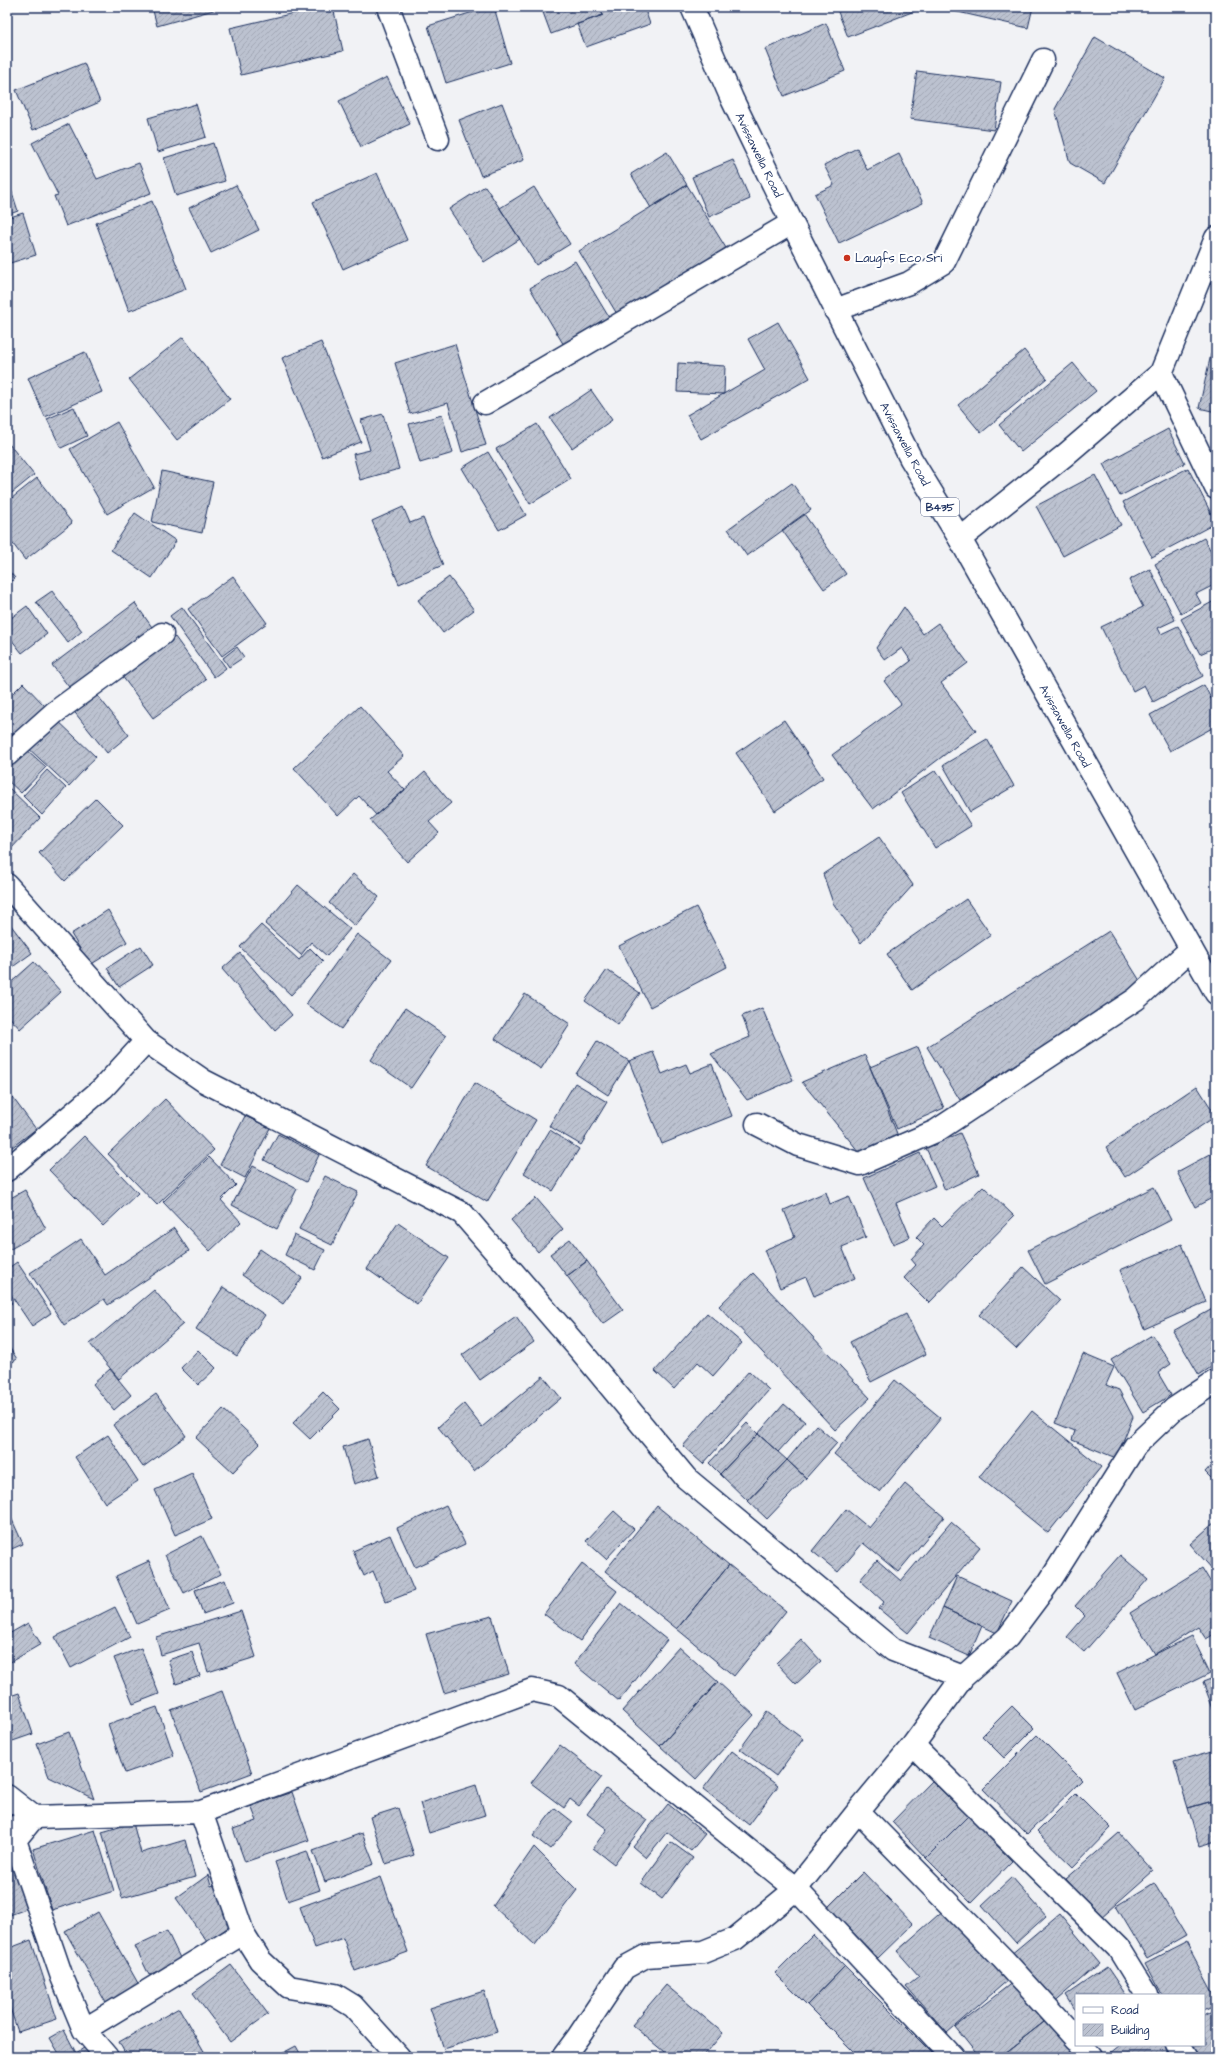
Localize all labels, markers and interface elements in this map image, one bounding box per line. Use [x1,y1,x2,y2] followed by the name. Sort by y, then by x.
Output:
[731,110,786,200] street label: Avissawella Road
[855,250,942,268] place label: Laugfs Eco Sri
[842,253,852,263] marker: Laugfs Eco Sri
[875,399,934,489] street label: Avissawella Road
[921,498,959,516] road number: B435
[1035,682,1094,771] street label: Avissawella Road
[1075,1994,1205,2046] legend
[1111,2002,1139,2019] text: Road
[1111,2022,1149,2040] text: Building

